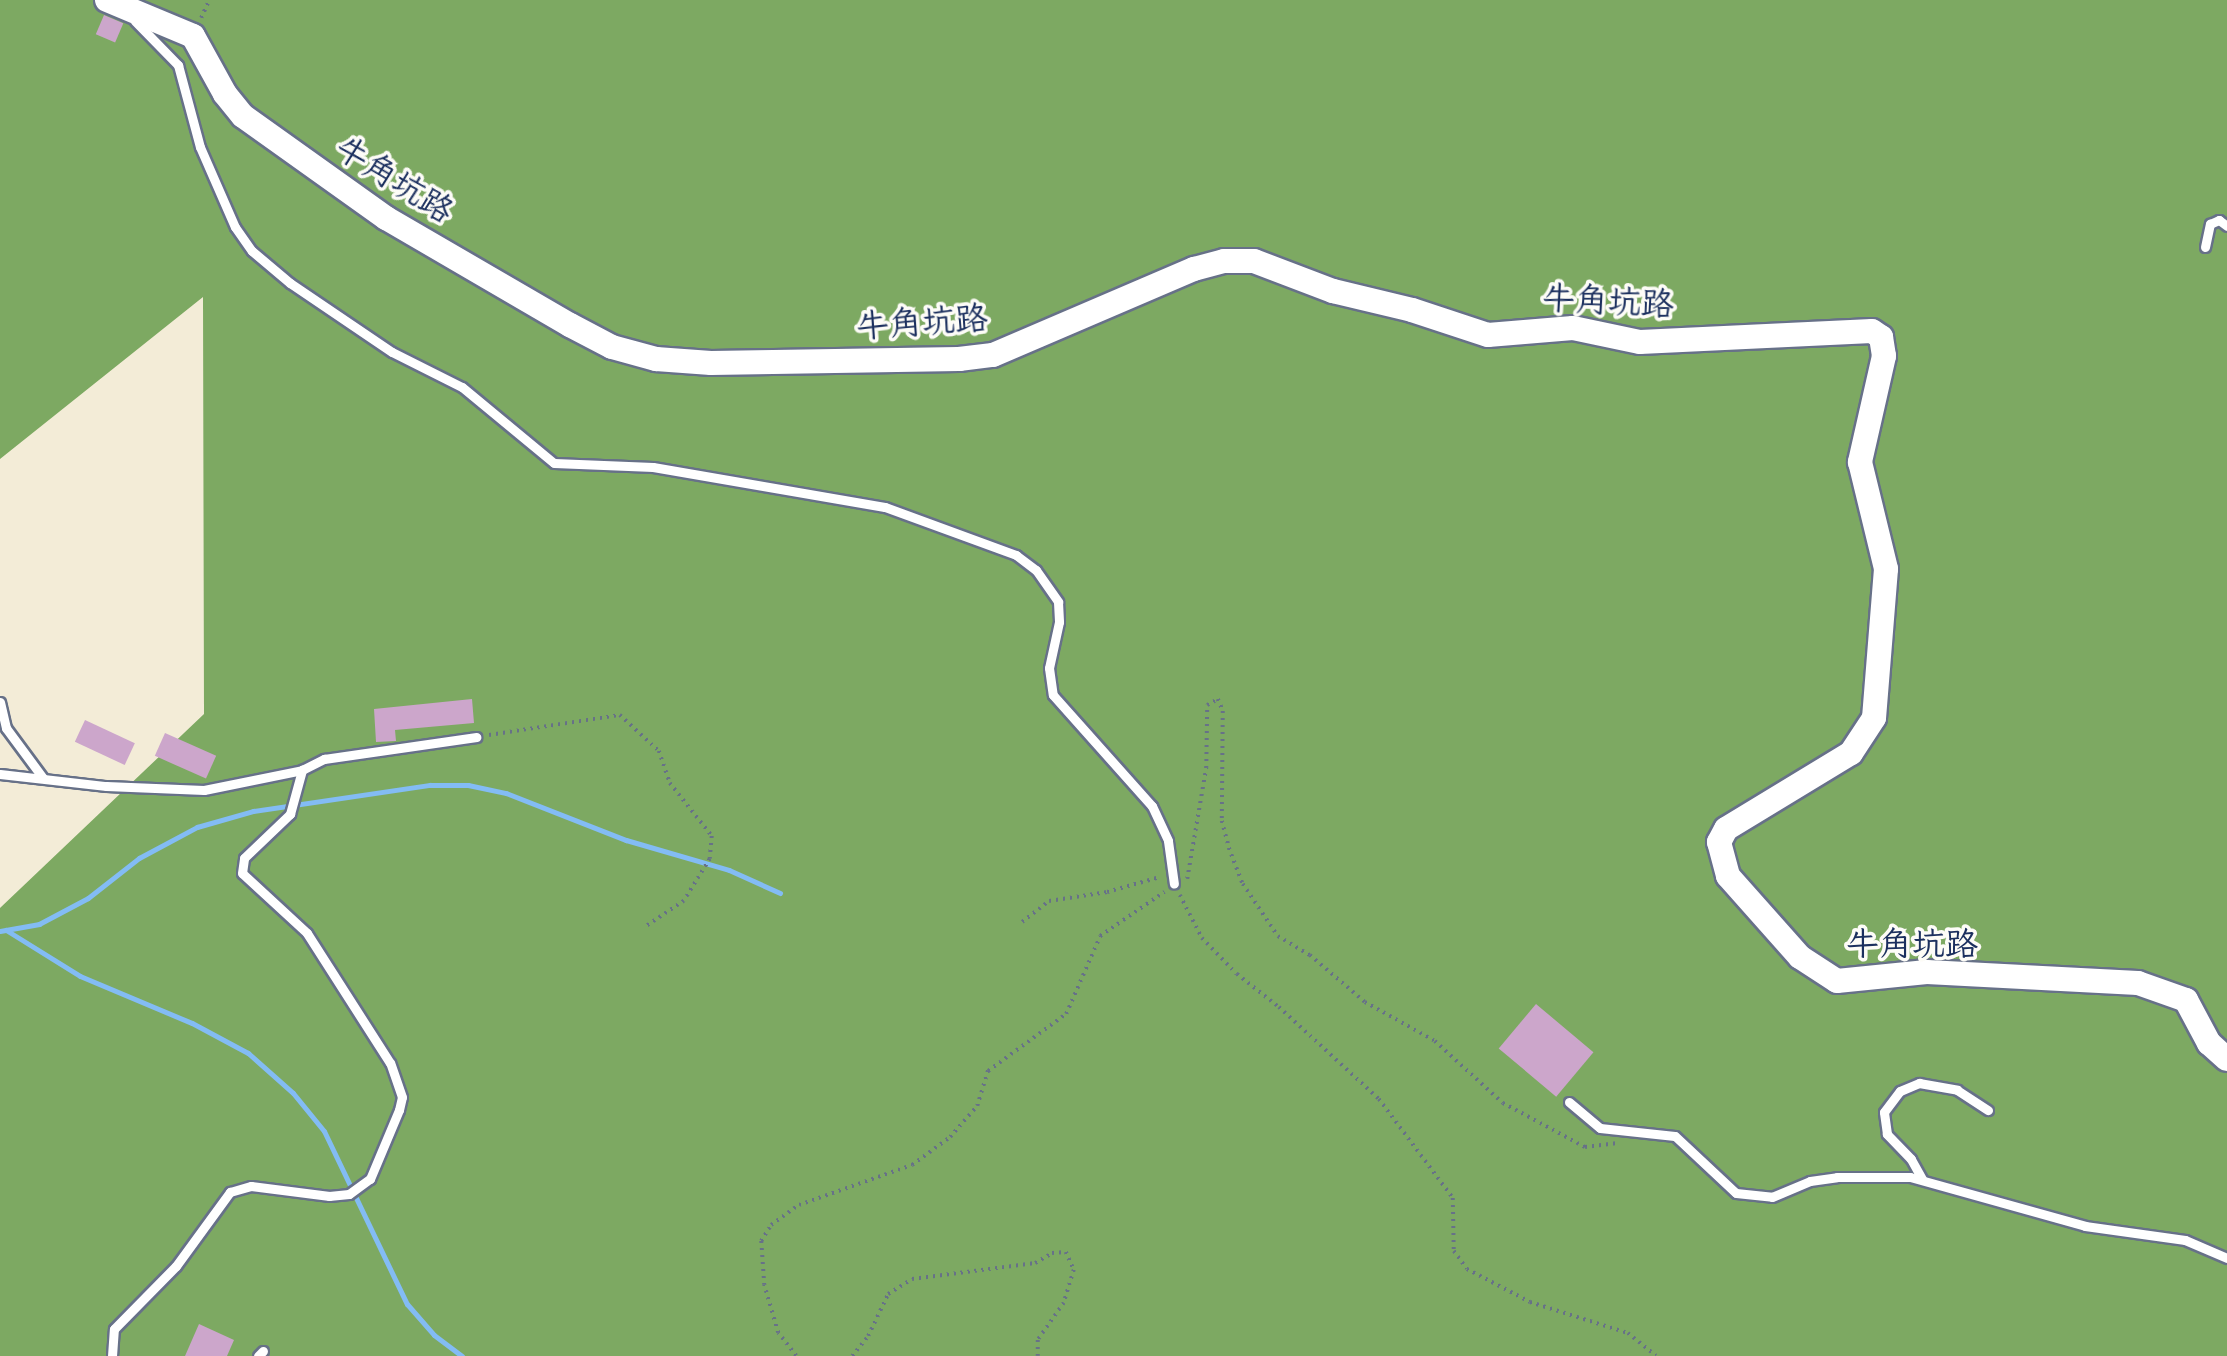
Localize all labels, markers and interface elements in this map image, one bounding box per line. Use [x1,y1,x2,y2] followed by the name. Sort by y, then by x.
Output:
[328,128,460,232] street label: 牛角坑路
[1541,279,1675,325] street label: 牛角坑路
[855,299,989,347] street label: 牛角坑路
[1846,925,1978,965] street label: 牛角坑路

